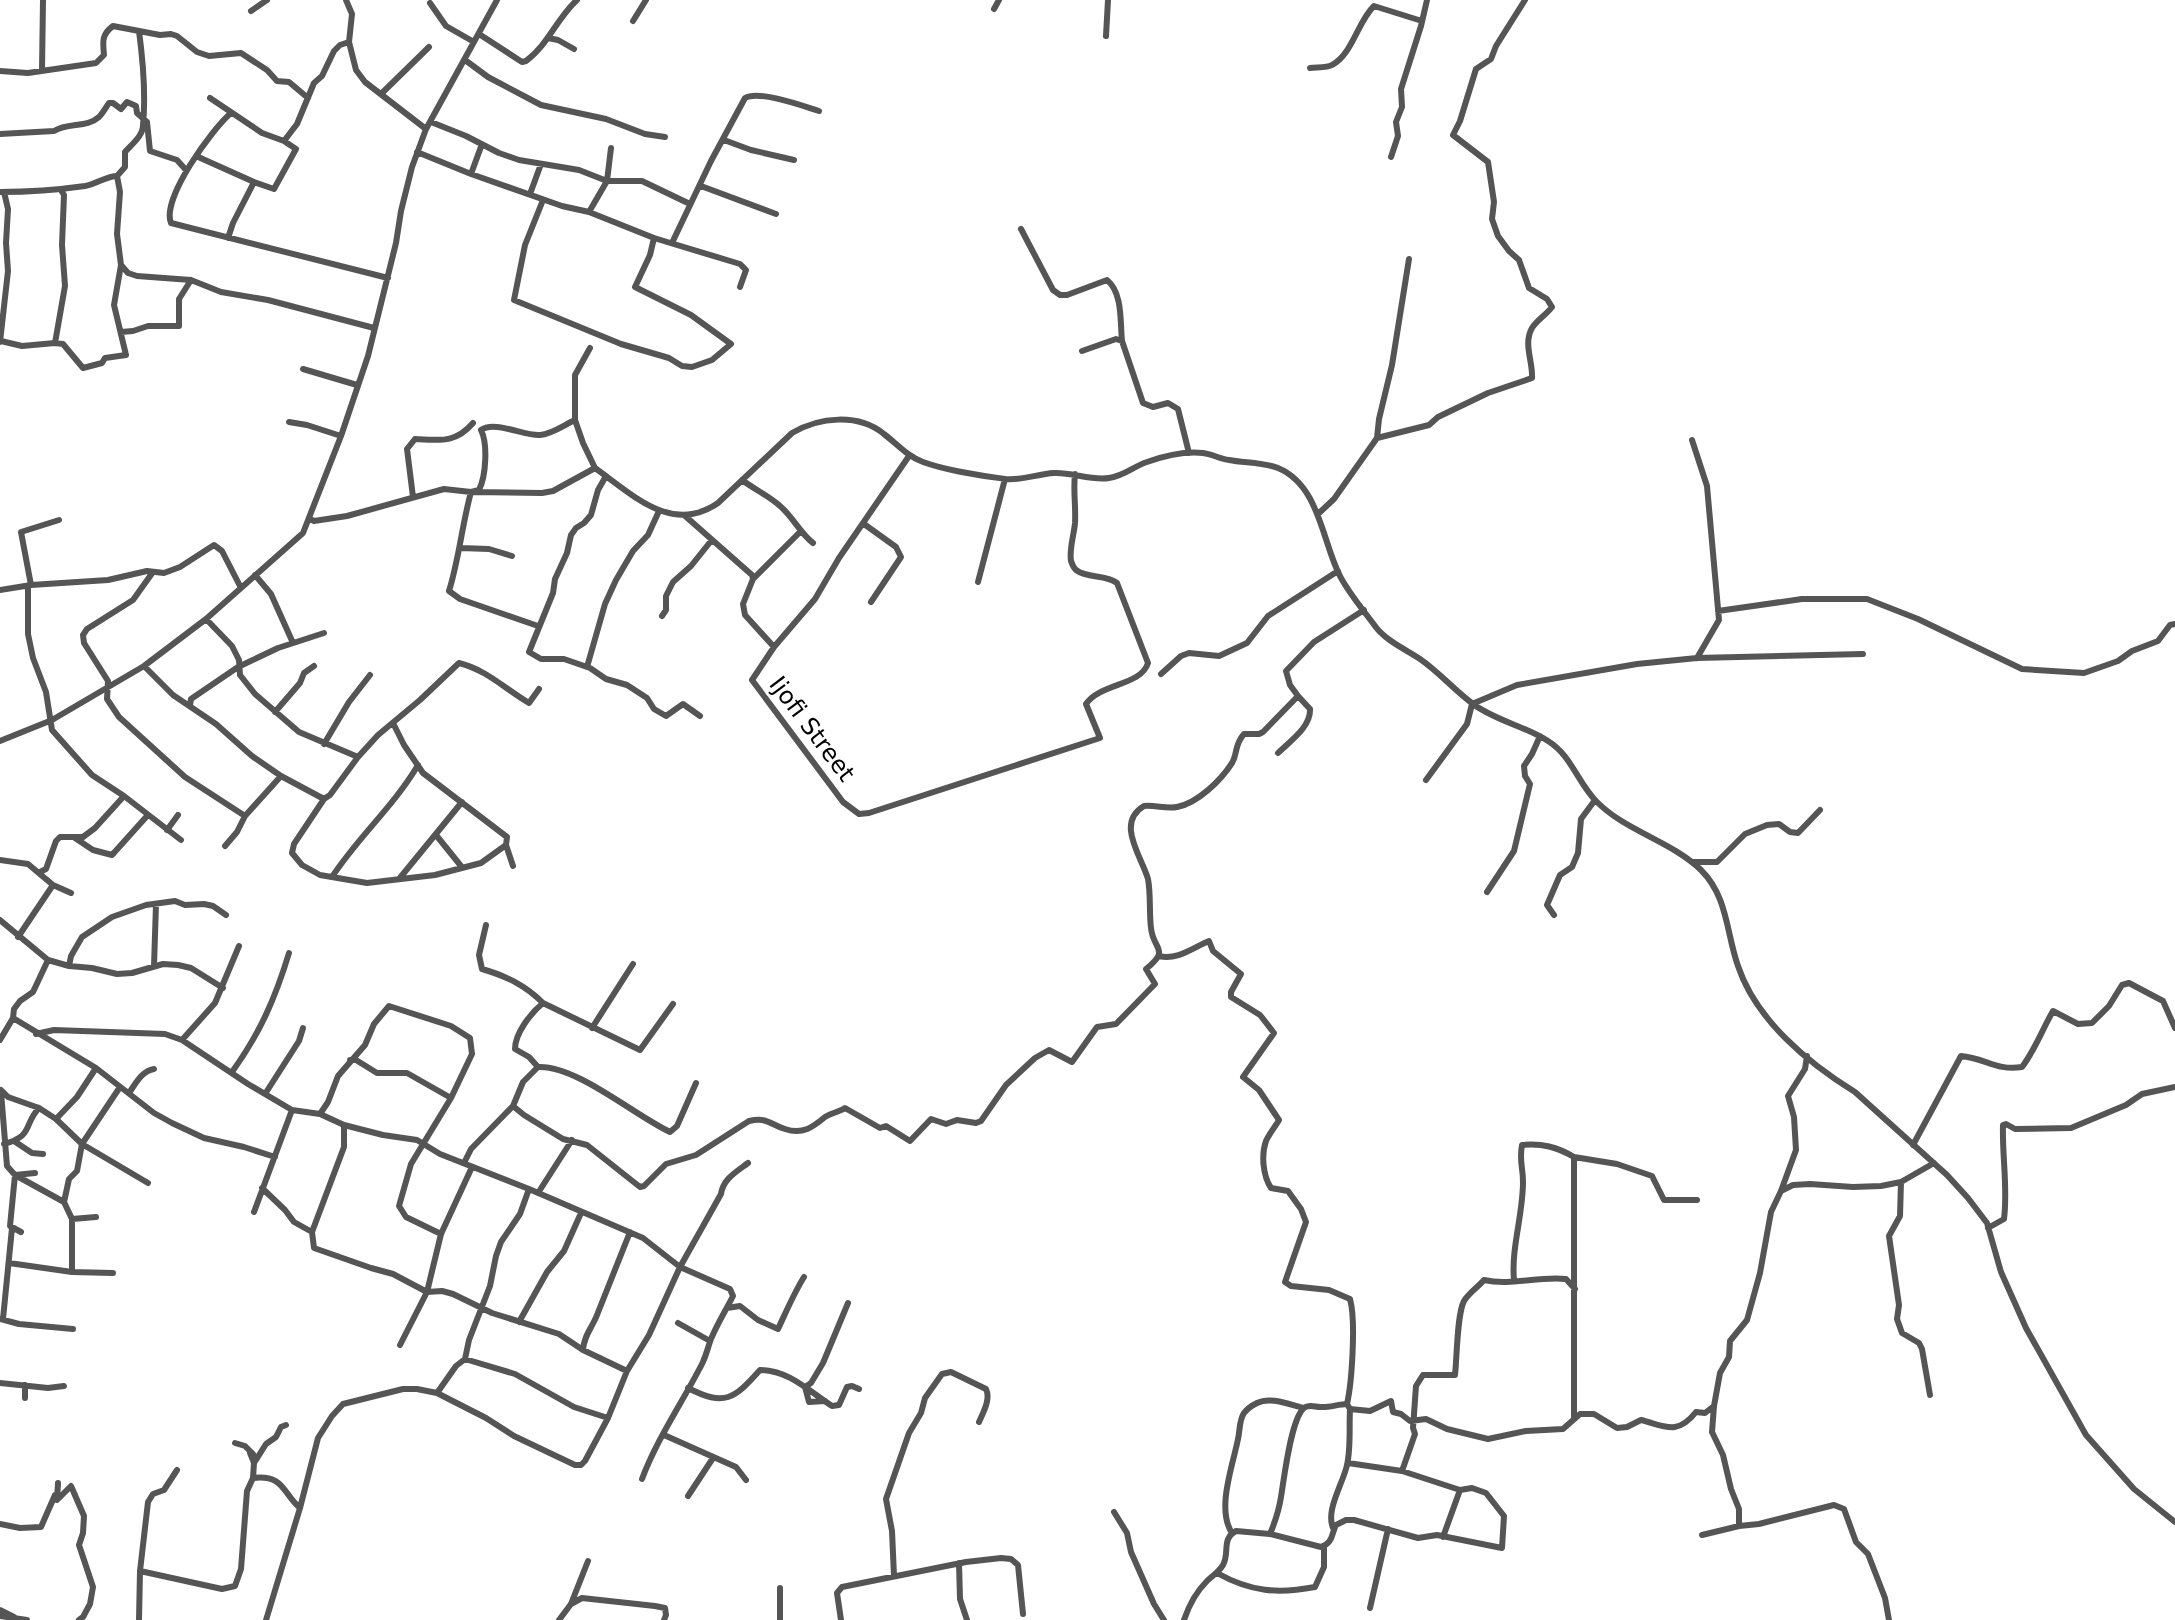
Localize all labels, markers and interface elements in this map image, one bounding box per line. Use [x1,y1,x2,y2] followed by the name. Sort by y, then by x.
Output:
[763,671,861,787] street label: Ijofi Street

